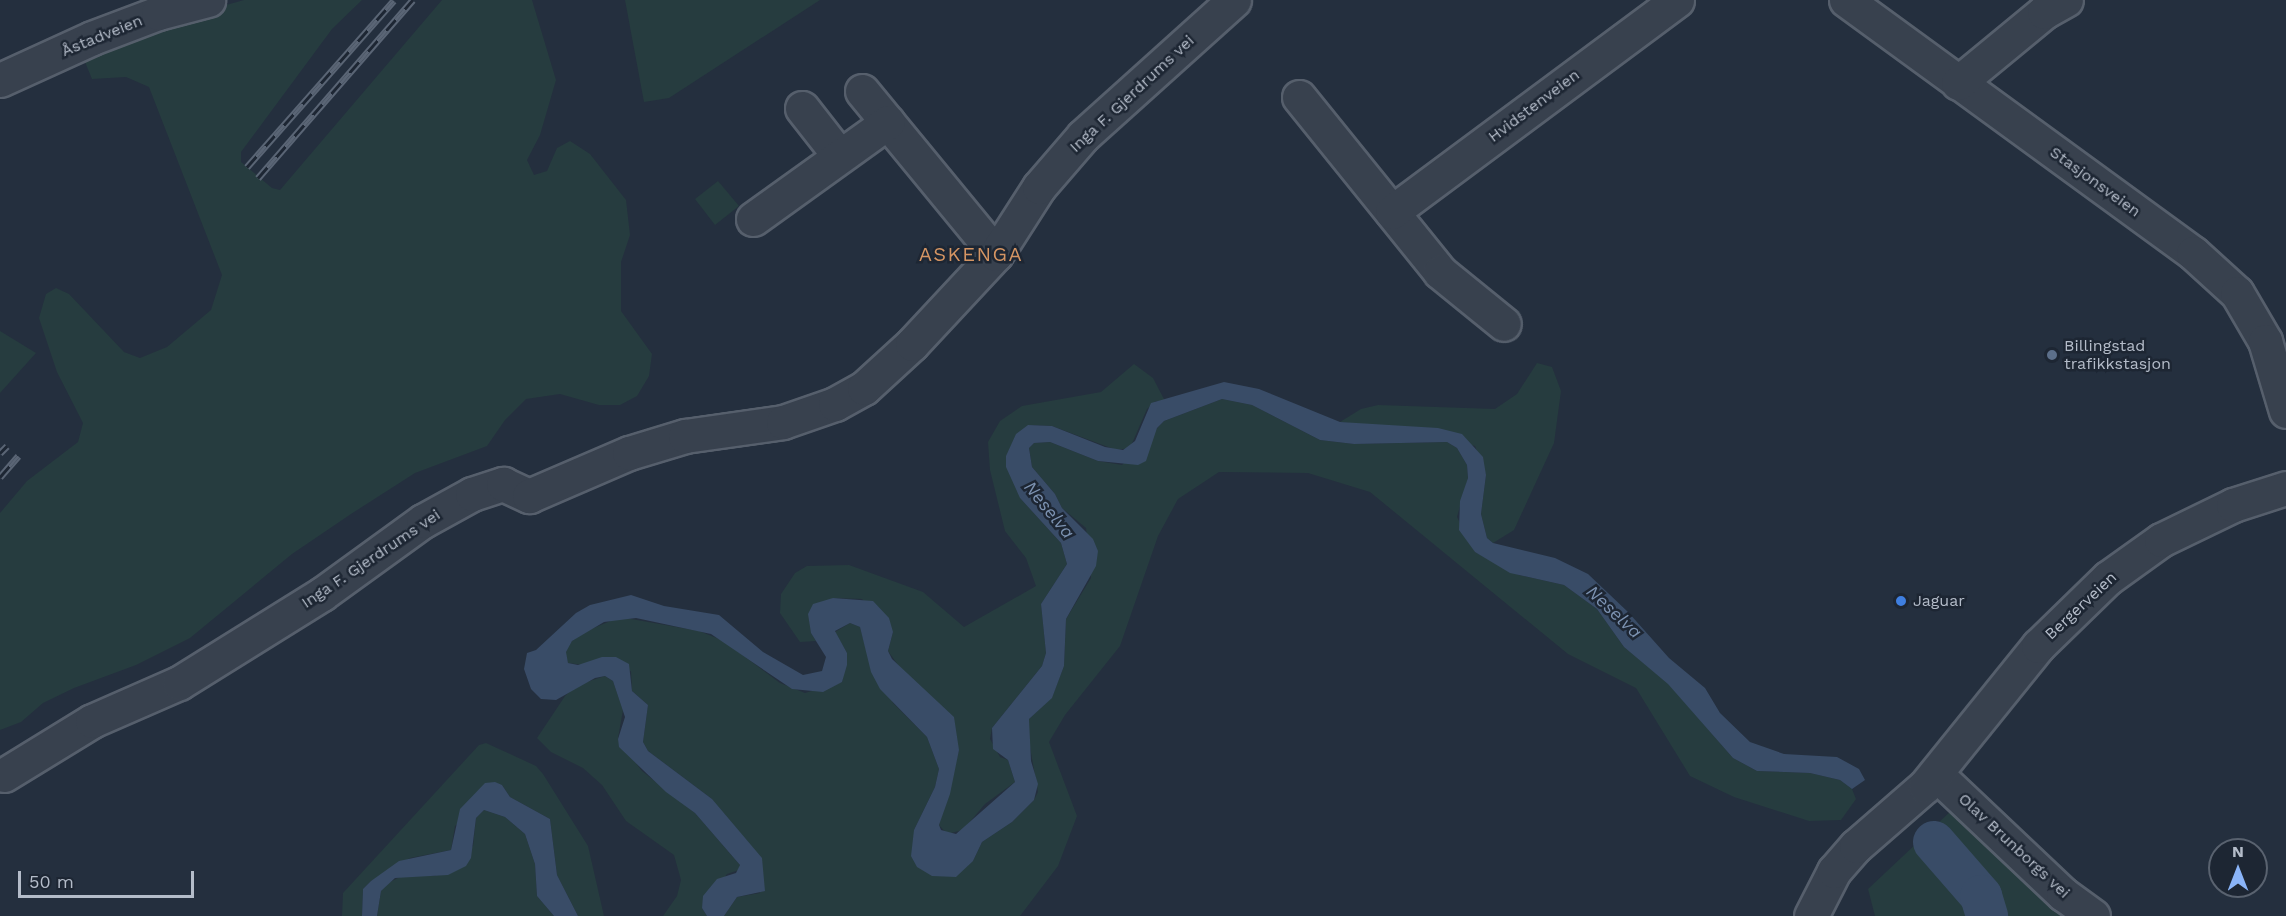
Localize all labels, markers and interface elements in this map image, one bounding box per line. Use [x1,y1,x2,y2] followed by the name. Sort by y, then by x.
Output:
[59,11,145,61] street label: Åstadveien
[1065,31,1199,157] street label: Inga F. Gjerdrums vei
[1485,65,1583,147] street label: Hvidstenveien
[2046,143,2144,221] street label: Stasjonsveien
[919,242,1023,266] district label: ASKENGA
[2064,336,2171,374] place label: Billingstad trafikkstasjon
[2045,348,2059,362] marker: Billingstad trafikkstasjon
[1019,477,1079,543] water label: Neselva
[298,505,444,613] street label: Inga F. Gjerdrums vei
[2041,568,2121,644] street label: Bergerveien
[1582,581,1646,643] water label: Neselva
[1913,591,1965,611] place label: Jaguar
[1894,594,1908,608] marker: Jaguar
[1954,789,2074,903] street label: Olav Brunborgs vei
[2208,838,2268,898] north arrow
[2232,842,2244,861] text: N
[21,859,196,897] scale bar
[29,871,74,892] text: 50 m

